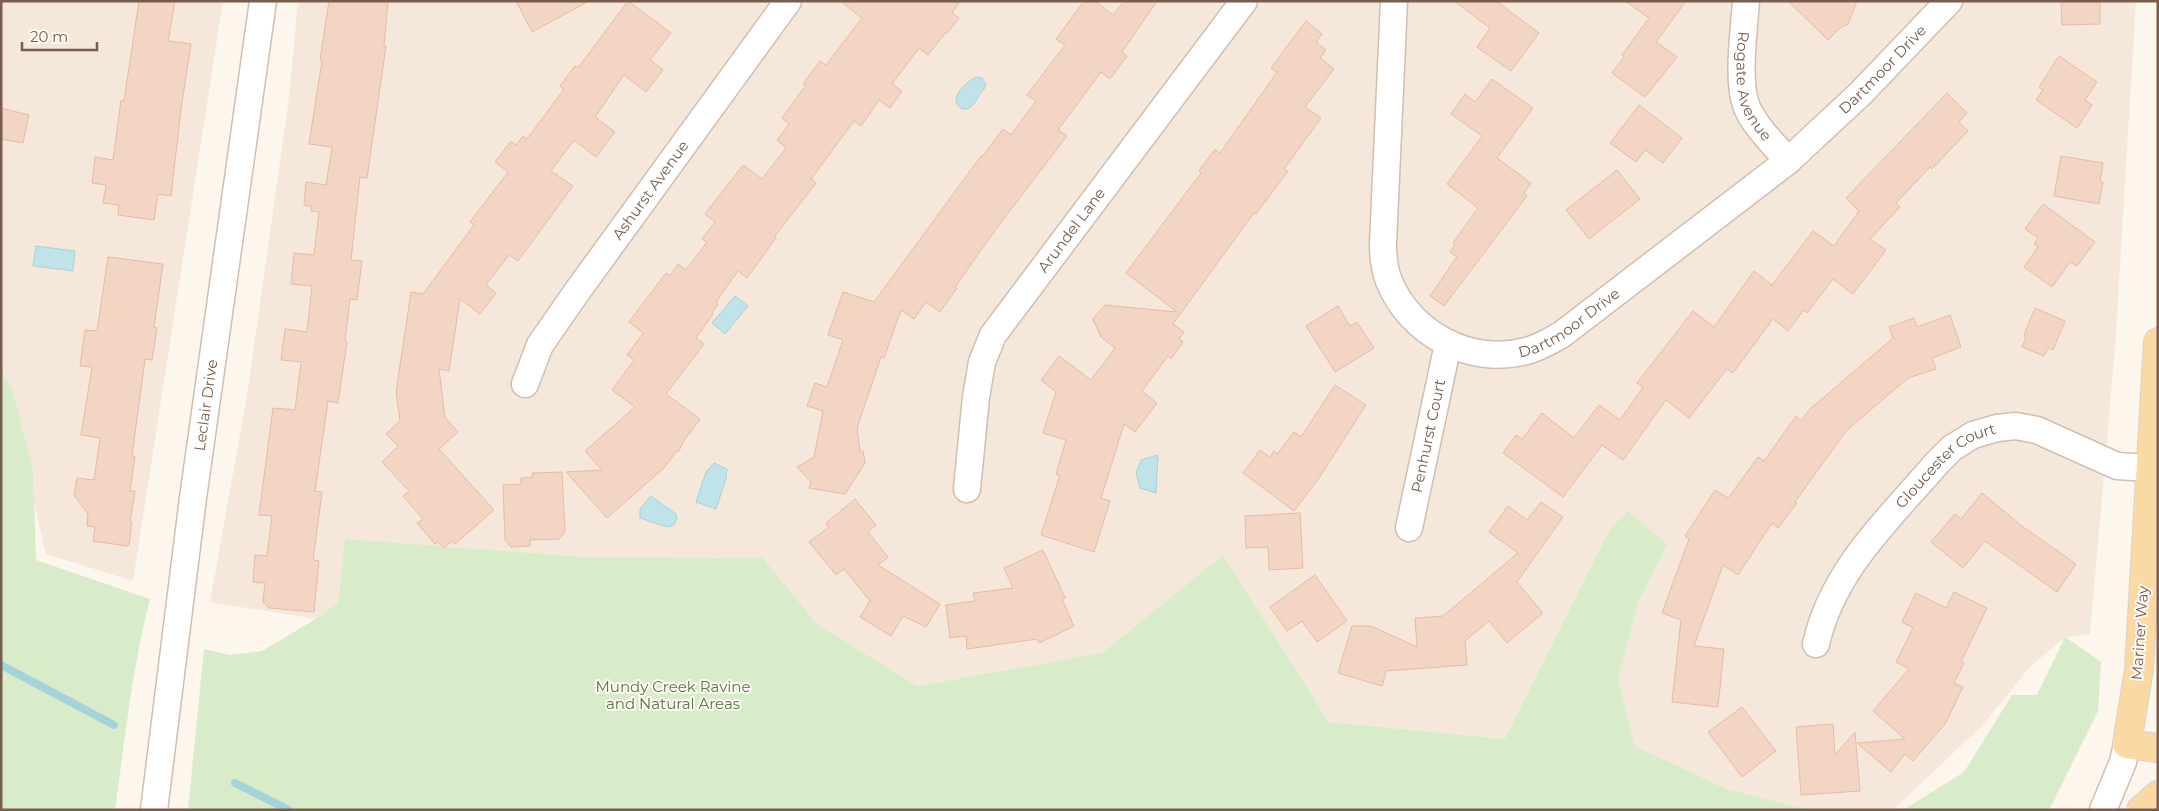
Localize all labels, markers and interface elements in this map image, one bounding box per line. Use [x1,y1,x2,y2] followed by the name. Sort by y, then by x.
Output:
[22,20,98,52] scale bar
[1835,20,1930,118] street label: Dartmoor Drive
[30,27,68,46] text: 20 m
[1732,31,1776,145] street label: Rogate Avenue
[608,137,693,243] street label: Ashurst Avenue
[1033,184,1109,276] street label: Arundel Lane
[1516,284,1623,362] street label: Dartmoor Drive
[190,358,221,452] street label: Leclair Drive
[1407,377,1449,494] street label: Penhurst Court
[1891,419,1998,512] street label: Gloucester Court
[2127,584,2152,681] street label: Mariner Way
[595,677,751,713] park label: Mundy Creek Ravine and Natural Areas

